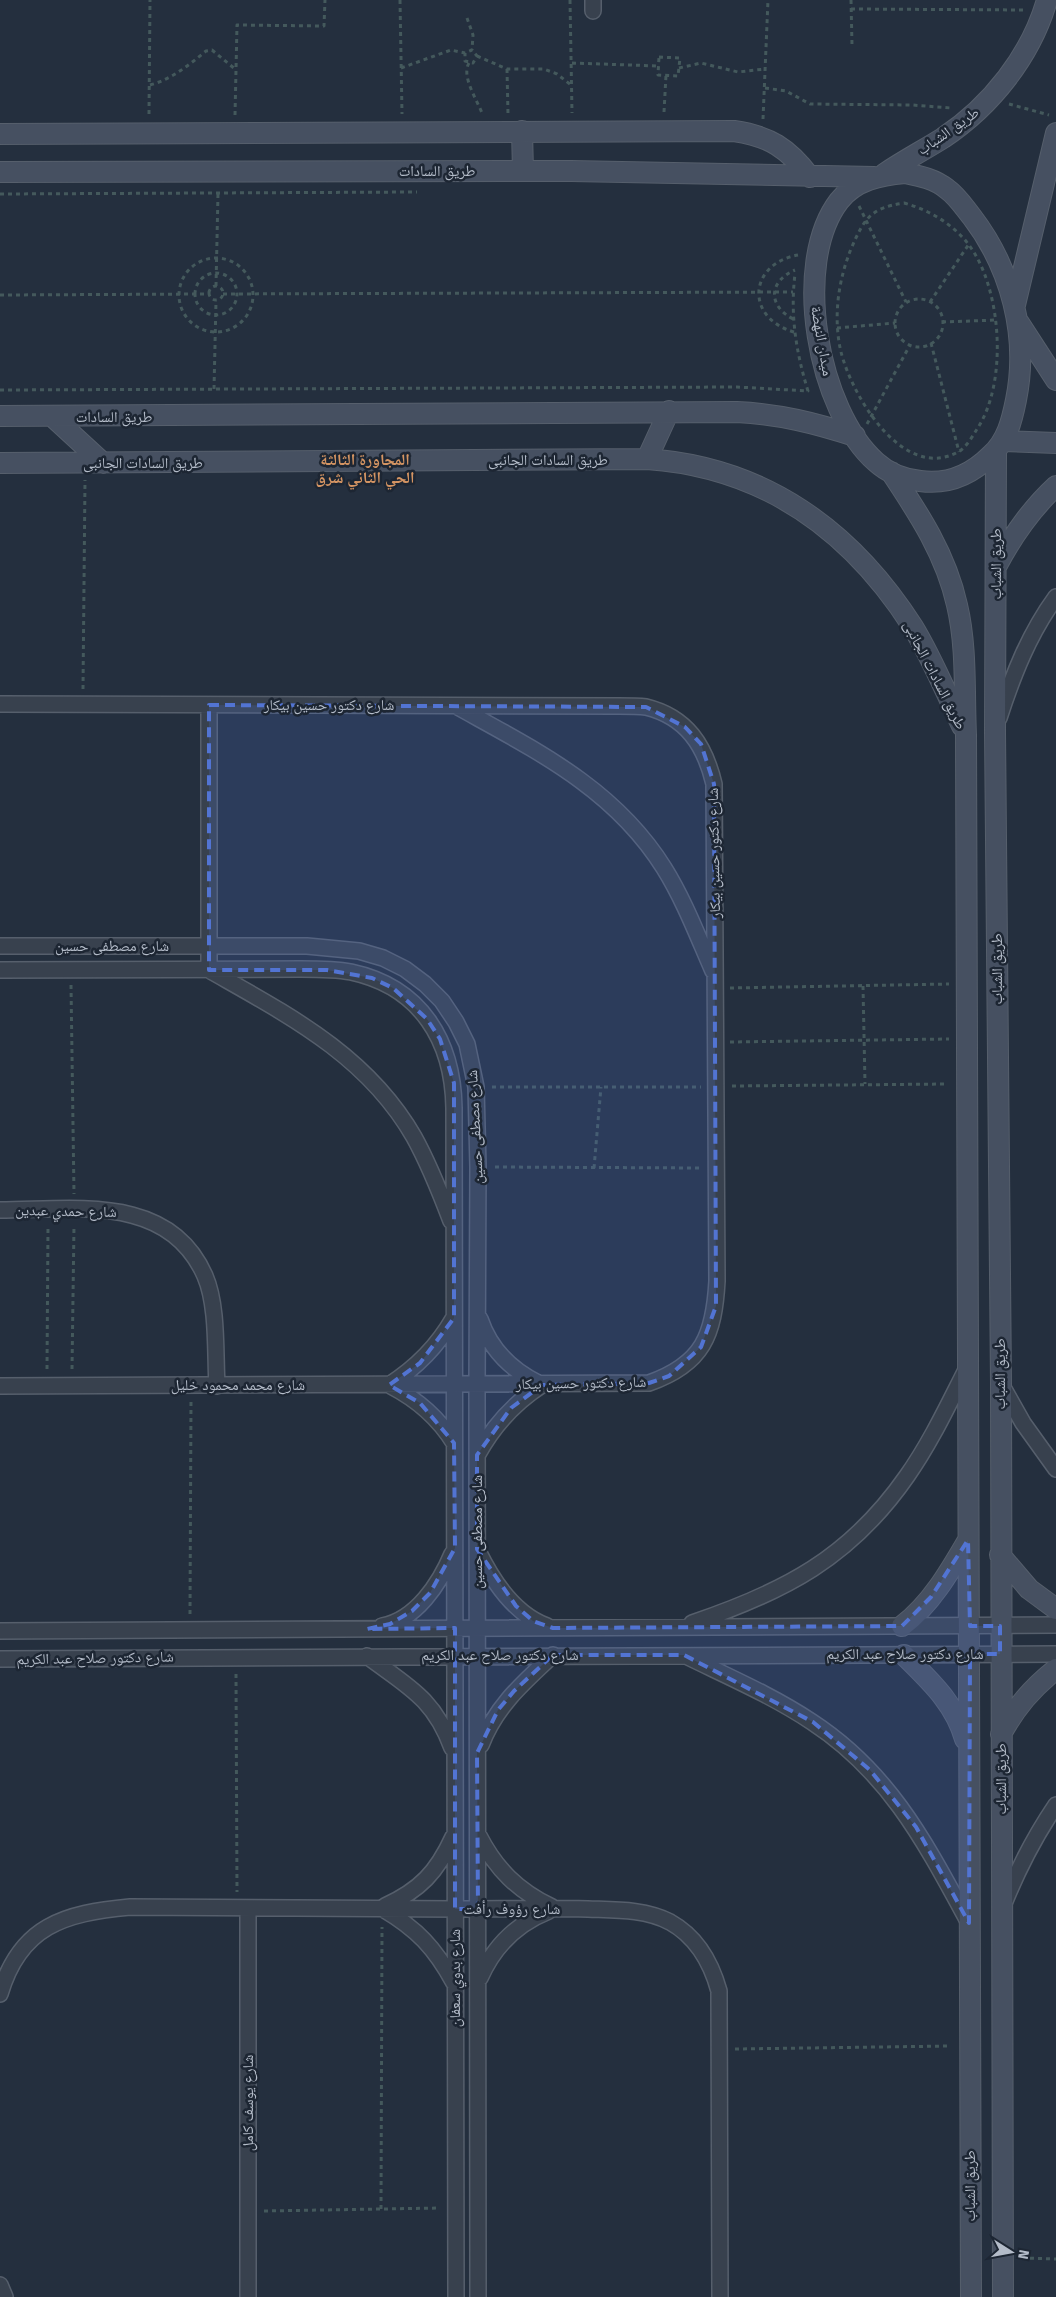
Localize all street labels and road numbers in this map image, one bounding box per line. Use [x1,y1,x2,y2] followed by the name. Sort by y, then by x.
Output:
[914,103,983,160] street label: طريق الشباب
[399,162,475,181] street label: طريق السادات
[806,304,837,378] street label: ميدان النهضة
[76,408,152,427] street label: طريق السادات
[488,451,608,470] street label: طريق السادات الجانبى
[83,454,203,473] street label: طريق السادات الجانبى
[987,528,1006,600] street label: طريق الشباب
[899,618,970,733] street label: طريق السادات الجانبى
[263,696,394,715] street label: شارع دكتور حسين بيكار
[704,787,725,920] street label: شارع دكتور حسين بيكار
[988,933,1007,1005] street label: طريق الشباب
[55,937,169,956] street label: شارع مصطفى حسين
[463,1069,488,1184] street label: شارع مصطفى حسين
[15,1201,117,1224] street label: شارع حمدي عبدين
[991,1338,1010,1410] street label: طريق الشباب
[514,1373,647,1394] street label: شارع دكتور حسين بيكار
[171,1376,305,1395] street label: شارع محمد محمود خليل
[468,1475,487,1589] street label: شارع مصطفى حسين
[826,1645,984,1664] street label: شارع دكتور صلاح عبد الكريم
[421,1646,579,1665] street label: شارع دكتور صلاح عبد الكريم
[16,1648,174,1669] street label: شارع دكتور صلاح عبد الكريم
[992,1743,1011,1815] street label: طريق الشباب
[464,1900,561,1919] street label: شارع رؤوف رأفت
[446,1929,467,2027] street label: شارع بدوي سعفان
[239,2055,258,2151] street label: شارع يوسف كامل
[961,2150,980,2222] street label: طريق الشباب

